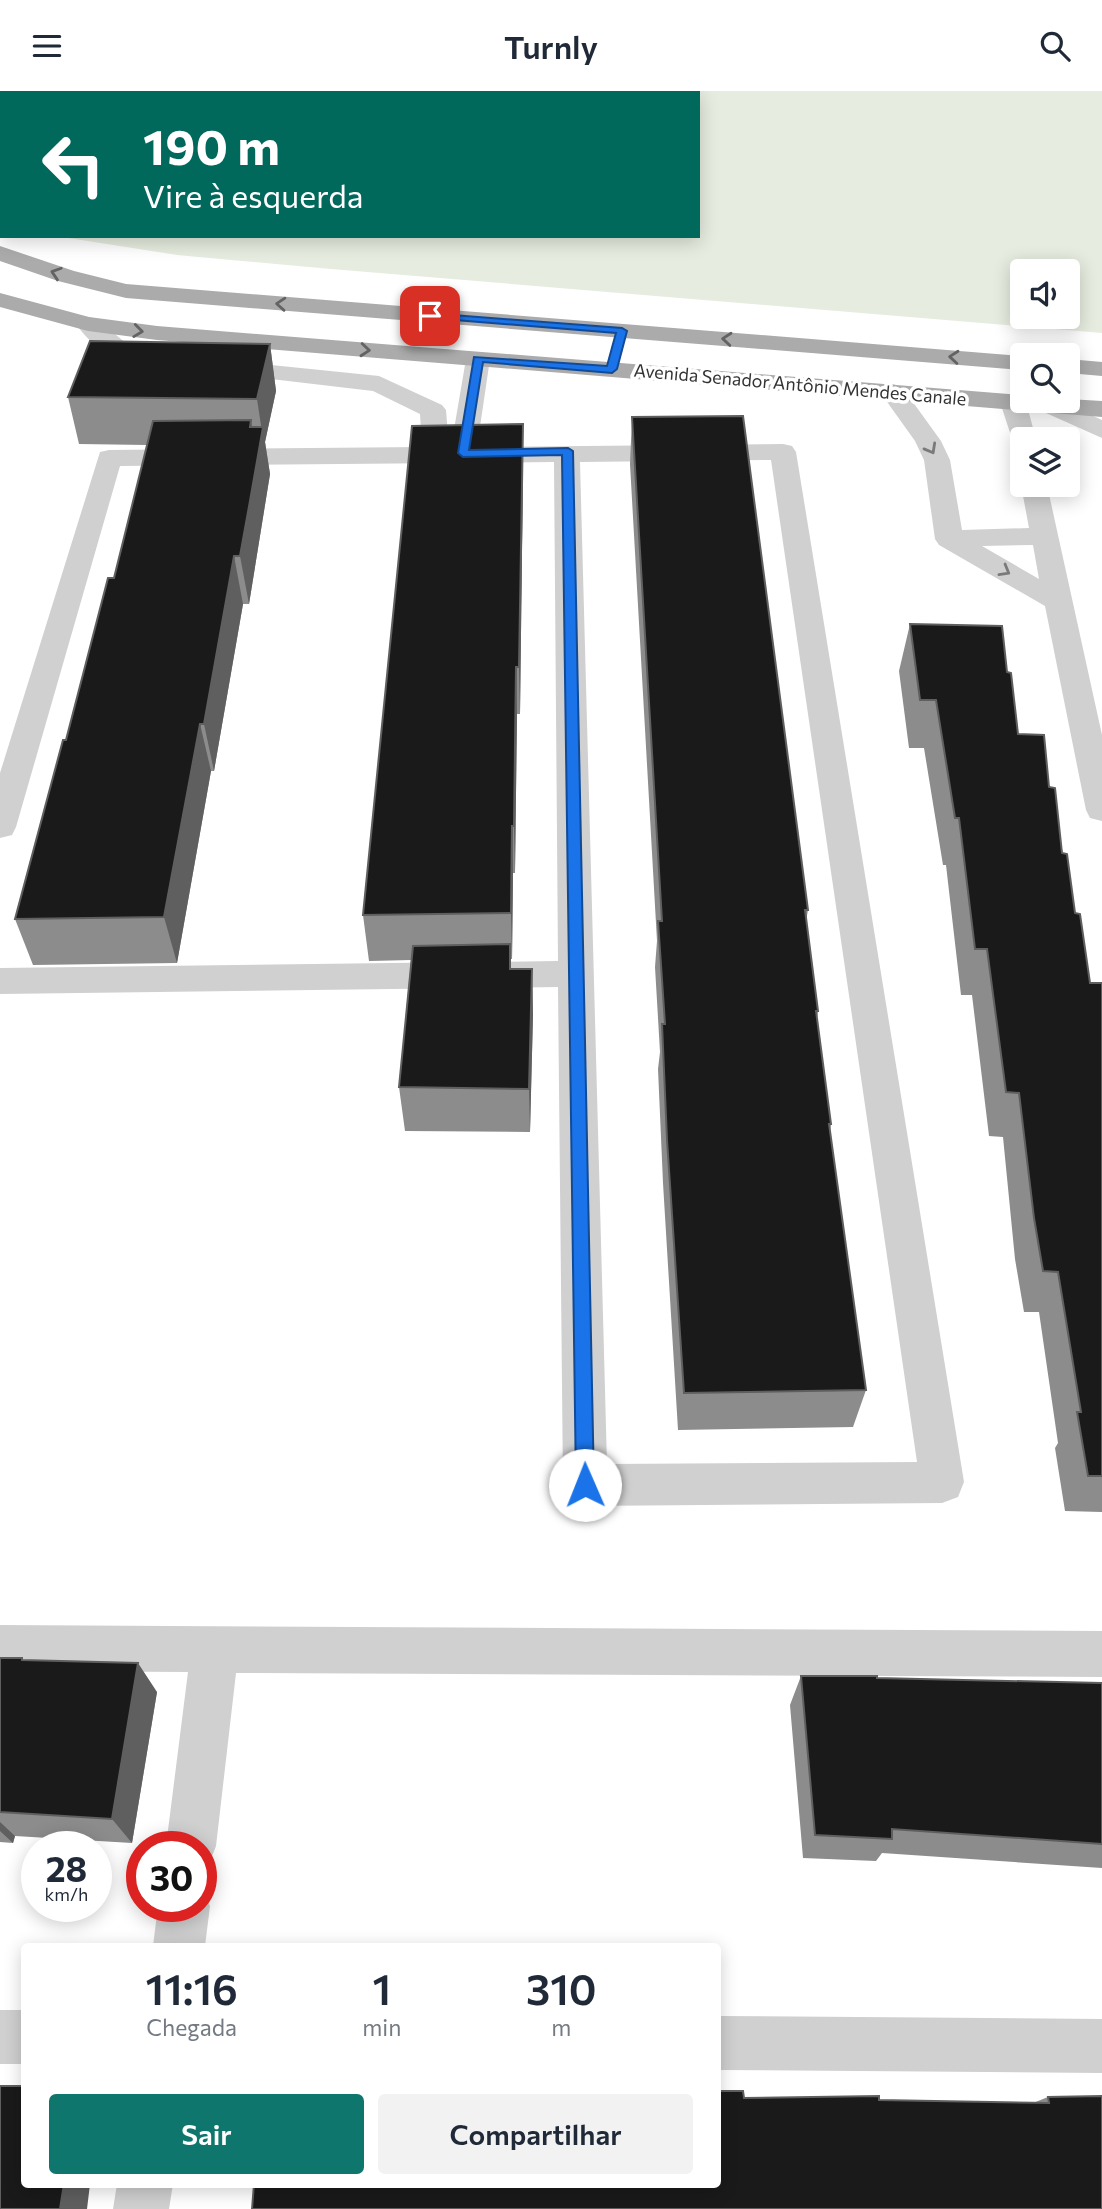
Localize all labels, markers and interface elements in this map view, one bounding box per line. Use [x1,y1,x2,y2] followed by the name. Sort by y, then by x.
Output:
[504,26,598,66] text: Turnly
[28,27,66,65] icon: menu
[1036,27,1074,65] icon: search
[143,115,280,175] text: 190 m
[28,119,119,210] icon: left
[143,175,364,215] text: Vire à esquerda
[1010,259,1080,497] map controls
[1010,259,1080,329] button: sound
[50,266,62,281] one-way arrow
[400,286,460,346] pin
[275,297,286,312] one-way arrow
[411,297,449,335] icon: arrive
[132,323,144,338] one-way arrow
[721,332,732,347] one-way arrow
[359,342,370,357] one-way arrow
[1010,343,1080,413] button: search
[948,350,959,365] one-way arrow
[633,358,967,410] street label: Avenida Senador Antônio Mendes Canale
[1010,427,1080,497] button: layers
[923,441,936,454] one-way arrow
[997,563,1010,576] one-way arrow
[548,1448,622,1522] position arrow
[126,1831,217,1922] speed limit sign: 30
[46,1846,87,1889] text: 28
[45,1883,88,1905] text: km/h
[145,1962,238,2014] text: 11:16
[373,1962,391,2014] text: 1
[526,1962,597,2014] text: 310
[146,2013,237,2041] text: Chegada
[362,2013,401,2041] text: min
[551,2013,571,2041] text: m
[49,2094,364,2174] button: Sair
[378,2094,693,2174] button: Compartilhar

